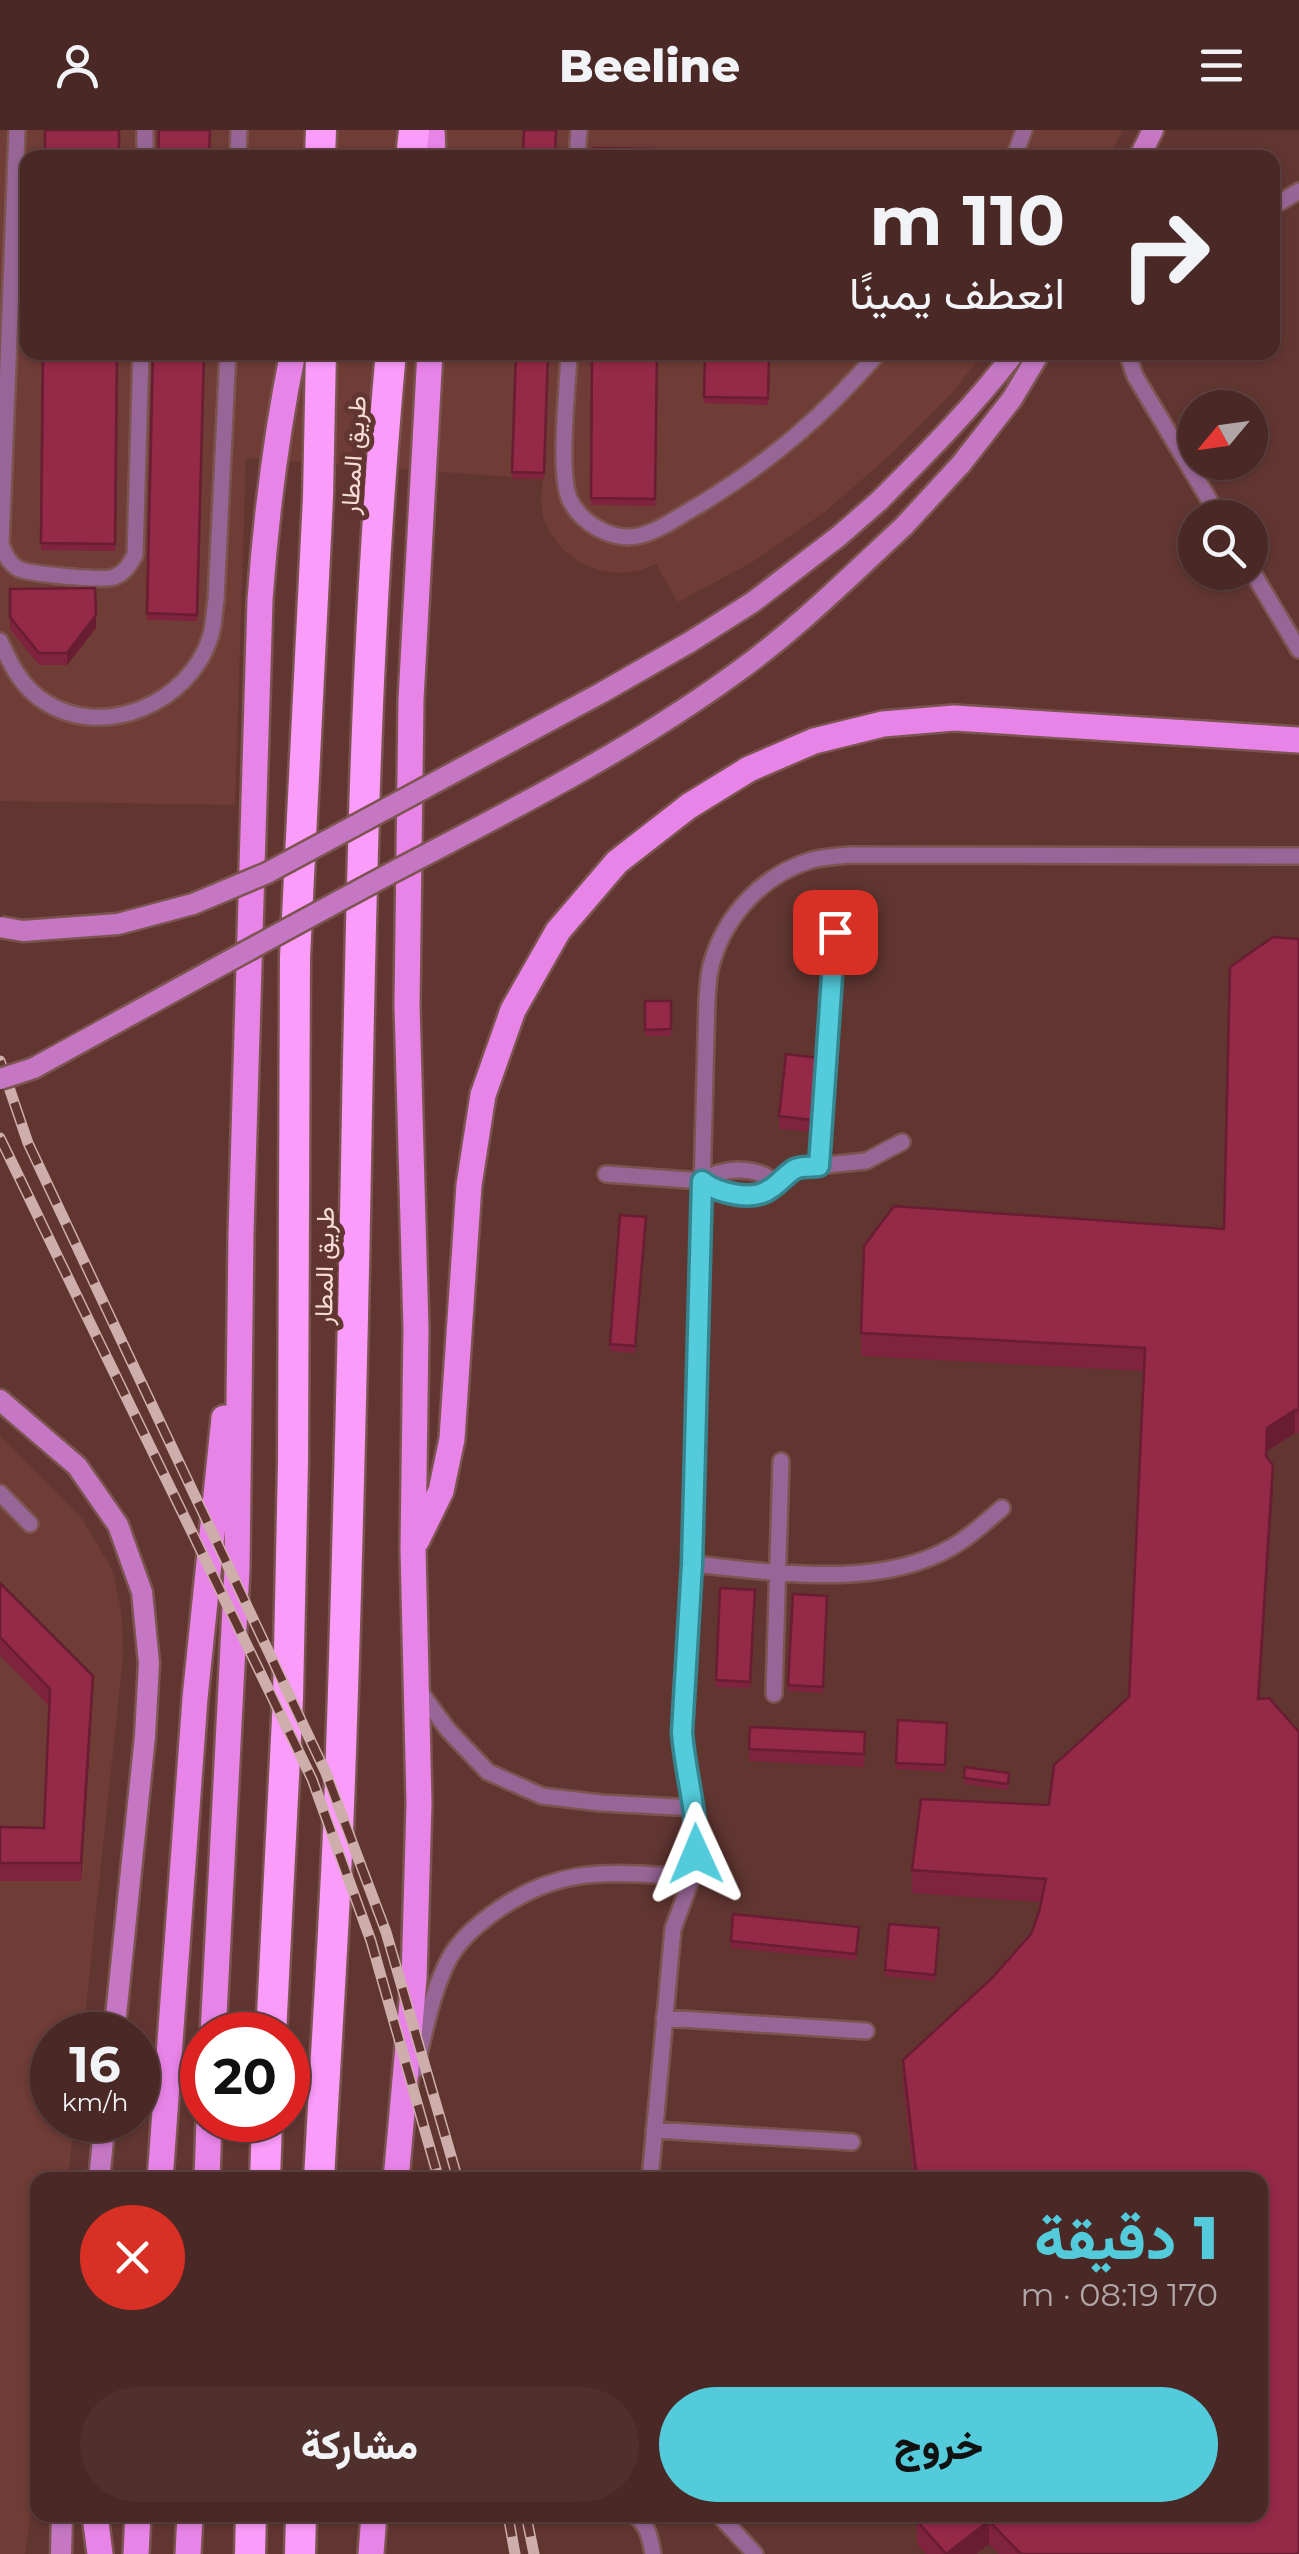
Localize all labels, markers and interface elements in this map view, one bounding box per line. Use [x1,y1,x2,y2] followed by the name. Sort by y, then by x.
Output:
[50,38,105,93] icon: person
[559,38,740,93] text: Beeline
[1194,38,1249,93] icon: menu
[869,177,1065,263] text: 110 m
[1100,190,1230,320] icon: right
[849,265,1065,320] text: انعطف يمينًا
[1178,390,1268,480] north arrow
[1178,390,1268,590] map controls
[334,395,373,516] street label: طريق المطار
[1178,500,1268,590] button: search
[793,890,878,975] pin
[808,905,863,960] icon: arrive
[308,1206,341,1327] street label: طريق المطار
[644,1802,748,1906] position arrow
[180,2012,310,2142] speed limit sign: 20
[69,2034,121,2095] text: 16
[62,2087,128,2117] text: km/h
[1034,2201,1218,2274] text: 1 دقيقة
[80,2205,185,2310] button: close
[1020,2275,1218,2314] text: 170 m · 08:19
[80,2387,639,2502] button: مشاركة
[659,2387,1218,2502] button: خروج

